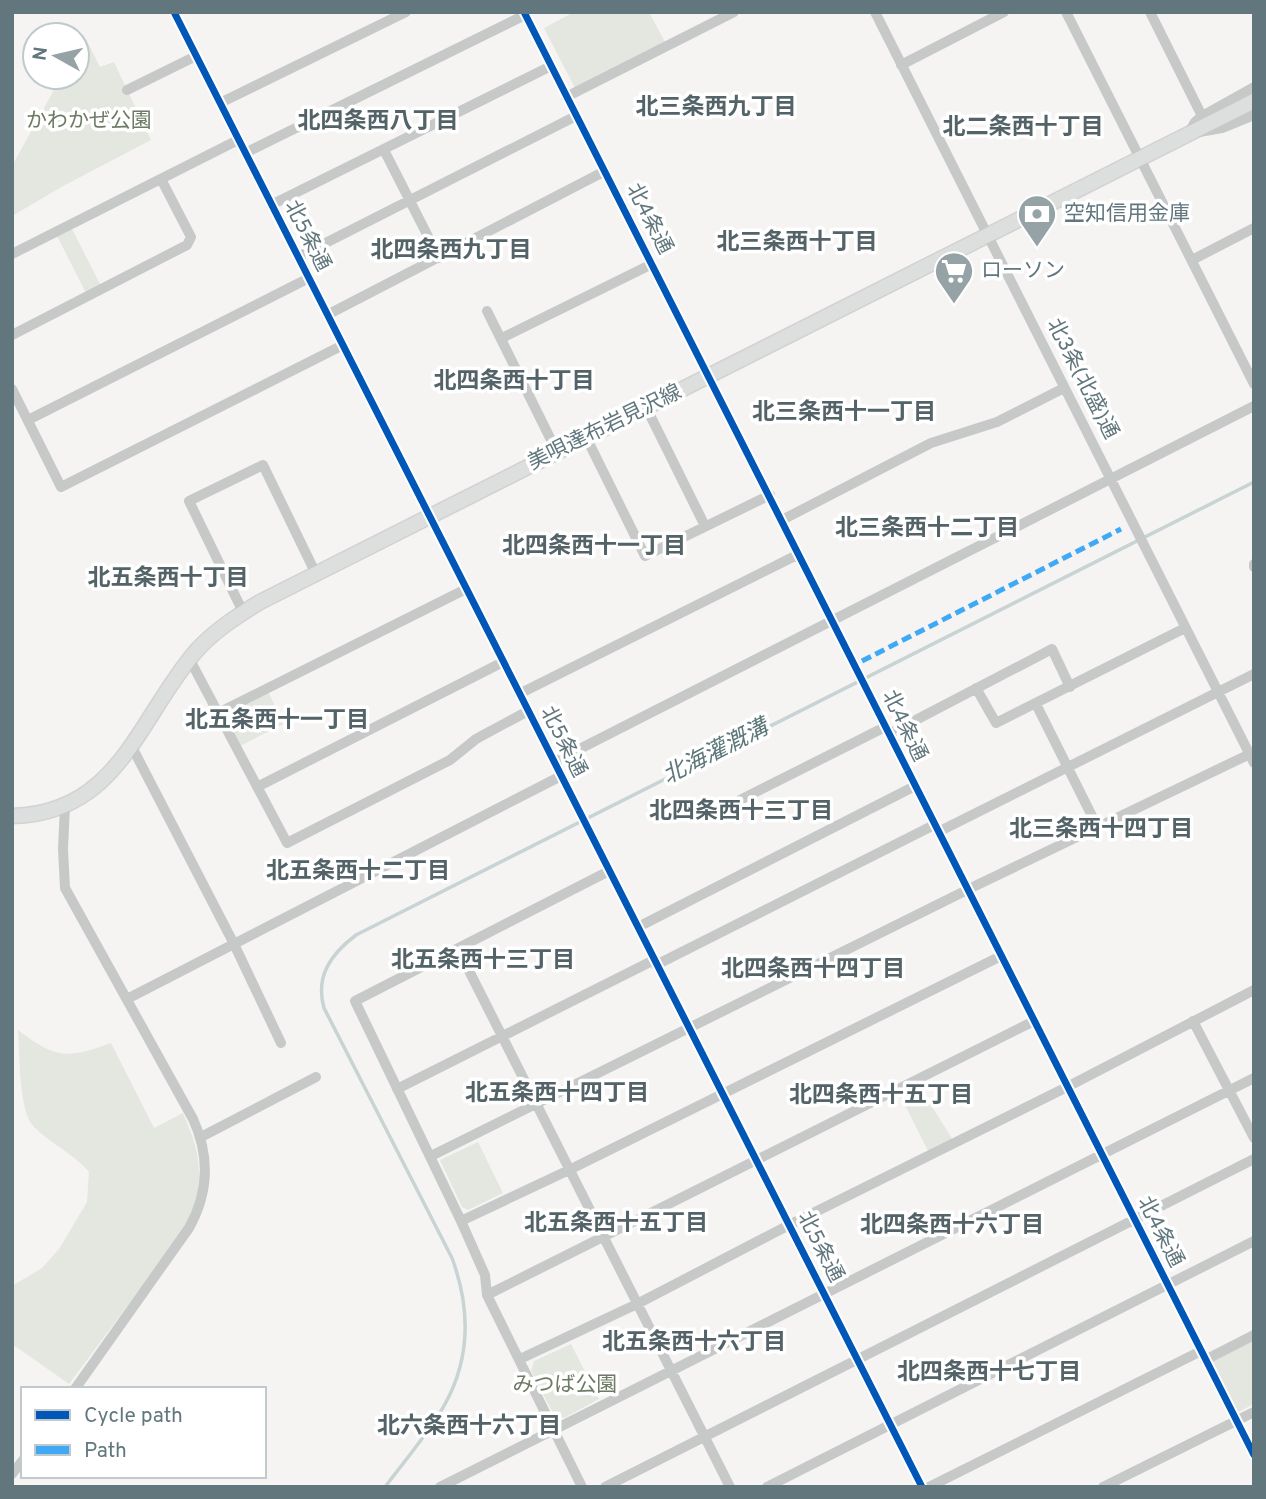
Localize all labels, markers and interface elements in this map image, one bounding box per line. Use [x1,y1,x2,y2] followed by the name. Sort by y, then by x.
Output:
[21,21,91,91] north arrow
[28,45,54,62] text: N
[636,94,797,123] district label: 北三条西九丁目
[26,108,152,135] park label: かわかぜ公園
[298,108,459,137] district label: 北四条西八丁目
[943,114,1104,143] district label: 北二条西十丁目
[620,179,678,259] street label: 北4条通
[1016,193,1058,248] bank icon: 空知信用金庫
[278,196,336,276] street label: 北5条通
[1064,201,1190,228] place label: 空知信用金庫
[717,229,878,258] district label: 北三条西十丁目
[371,237,532,266] district label: 北四条西九丁目
[933,250,975,305] supermarket icon: ローソン
[981,258,1065,285] place label: ローソン
[1040,314,1124,444] street label: 北3条(北盛)通
[434,368,595,397] district label: 北四条西十丁目
[524,379,686,477] street label: 美唄達布岩見沢線
[752,399,936,428] district label: 北三条西十一丁目
[835,515,1019,544] district label: 北三条西十二丁目
[502,533,686,562] district label: 北四条西十一丁目
[88,565,249,594] district label: 北五条西十丁目
[875,686,933,766] street label: 北4条通
[534,702,592,782] street label: 北5条通
[185,707,369,736] district label: 北五条西十一丁目
[658,713,776,792] water label: 北海灌漑溝
[649,798,833,827] district label: 北四条西十三丁目
[1009,816,1193,845] district label: 北三条西十四丁目
[266,858,450,887] district label: 北五条西十二丁目
[391,947,575,976] district label: 北五条西十三丁目
[721,956,905,985] district label: 北四条西十四丁目
[465,1080,649,1109] district label: 北五条西十四丁目
[789,1082,973,1111] district label: 北四条西十五丁目
[1131,1192,1189,1272] street label: 北4条通
[791,1207,849,1287] street label: 北5条通
[524,1210,708,1239] district label: 北五条西十五丁目
[860,1212,1044,1241] district label: 北四条西十六丁目
[602,1329,786,1358] district label: 北五条西十六丁目
[897,1359,1081,1388] district label: 北四条西十七丁目
[513,1372,618,1399] park label: みつば公園
[21,1387,266,1478] legend
[84,1403,183,1430] text: Cycle path
[377,1413,561,1442] district label: 北六条西十六丁目
[84,1438,127,1465] text: Path

